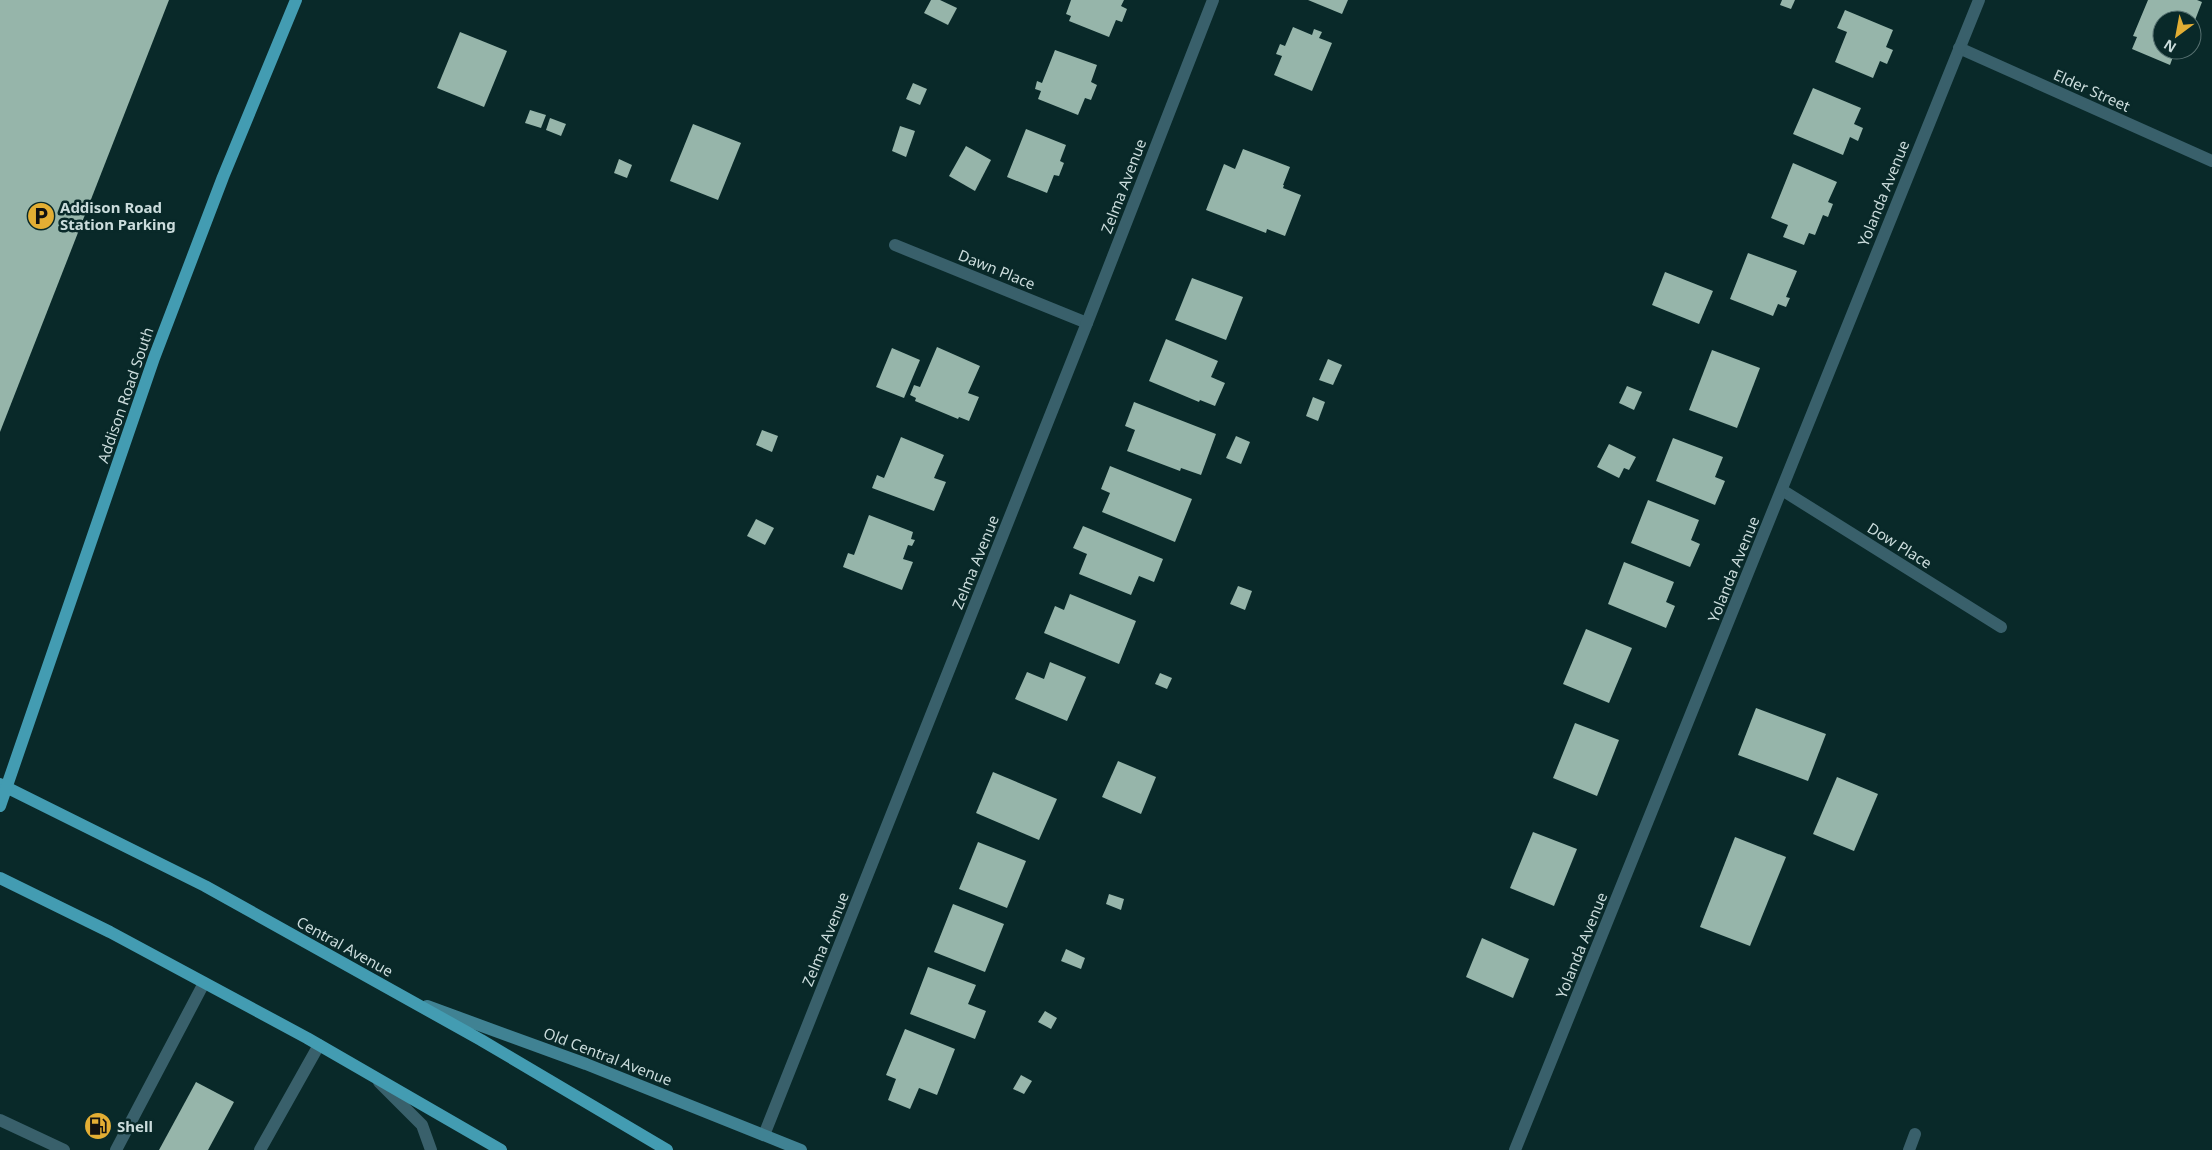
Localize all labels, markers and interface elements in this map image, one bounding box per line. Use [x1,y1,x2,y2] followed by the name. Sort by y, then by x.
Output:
[2152,10,2202,60] north arrow
[2160,35,2180,58] text: N
[2051,64,2134,116] street label: Elder Street
[1096,136,1150,236] street label: Zelma Avenue
[1853,137,1913,249] street label: Yolanda Avenue
[60,197,176,234] place label: Addison Road Station Parking
[26,201,56,231] parking icon: Addison Road Station Parking
[956,244,1038,294] street label: Dawn Place
[92,324,158,466] street label: Addison Road South
[947,512,1003,612] street label: Zelma Avenue
[1703,513,1763,625] street label: Yolanda Avenue
[1864,517,1936,573] street label: Dow Place
[797,889,853,989] street label: Zelma Avenue
[1551,889,1611,1001] street label: Yolanda Avenue
[293,911,397,981] street label: Central Avenue
[541,1022,675,1090] street label: Old Central Avenue
[83,1111,113,1141] fuel station icon: Shell
[117,1116,153,1136] place label: Shell

